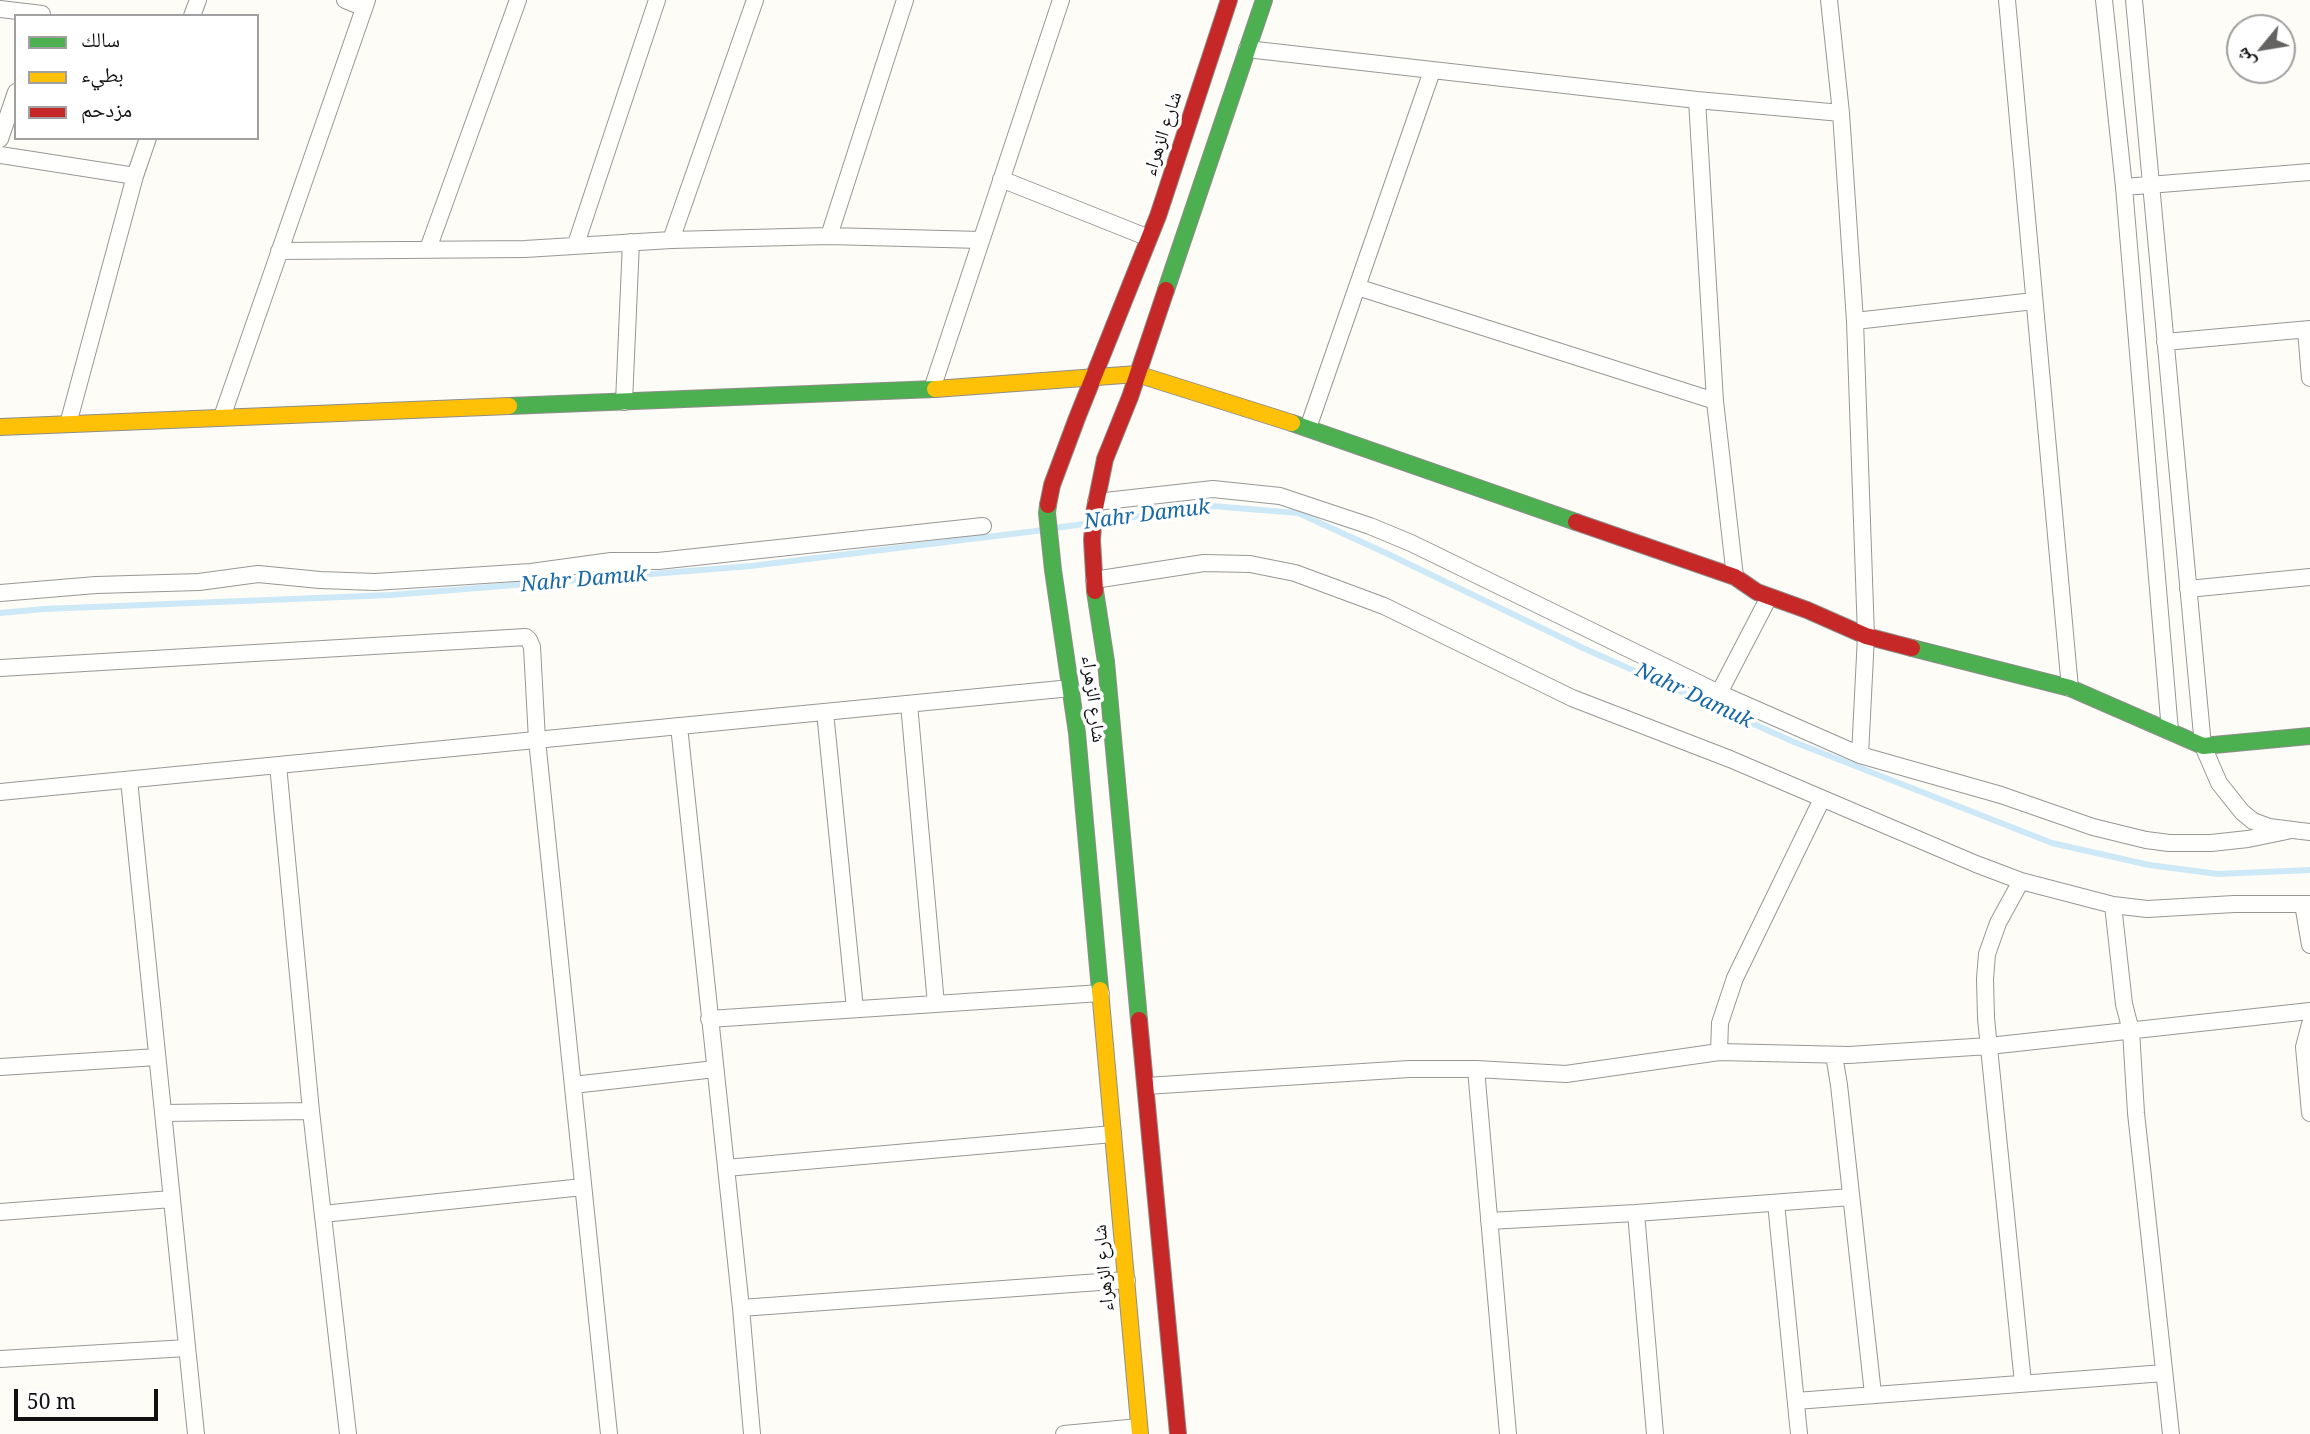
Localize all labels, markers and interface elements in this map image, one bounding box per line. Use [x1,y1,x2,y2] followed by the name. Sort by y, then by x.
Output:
[14,14,259,140] legend
[2226,14,2296,84] north arrow
[81,25,120,53] text: سالك
[2228,43,2261,74] text: ش
[81,60,124,88] text: بطيء
[1139,89,1187,179] street label: شارع الزهراء
[81,95,132,123] text: مزدحم
[1083,495,1211,535] water label: Nahr Damuk
[520,562,648,598] water label: Nahr Damuk
[1076,654,1110,744] street label: شارع الزهراء
[1631,658,1757,734] water label: Nahr Damuk
[1089,1223,1119,1313] street label: شارع الزهراء
[18,1374,161,1418] scale bar
[27,1387,76,1415] text: 50 m

